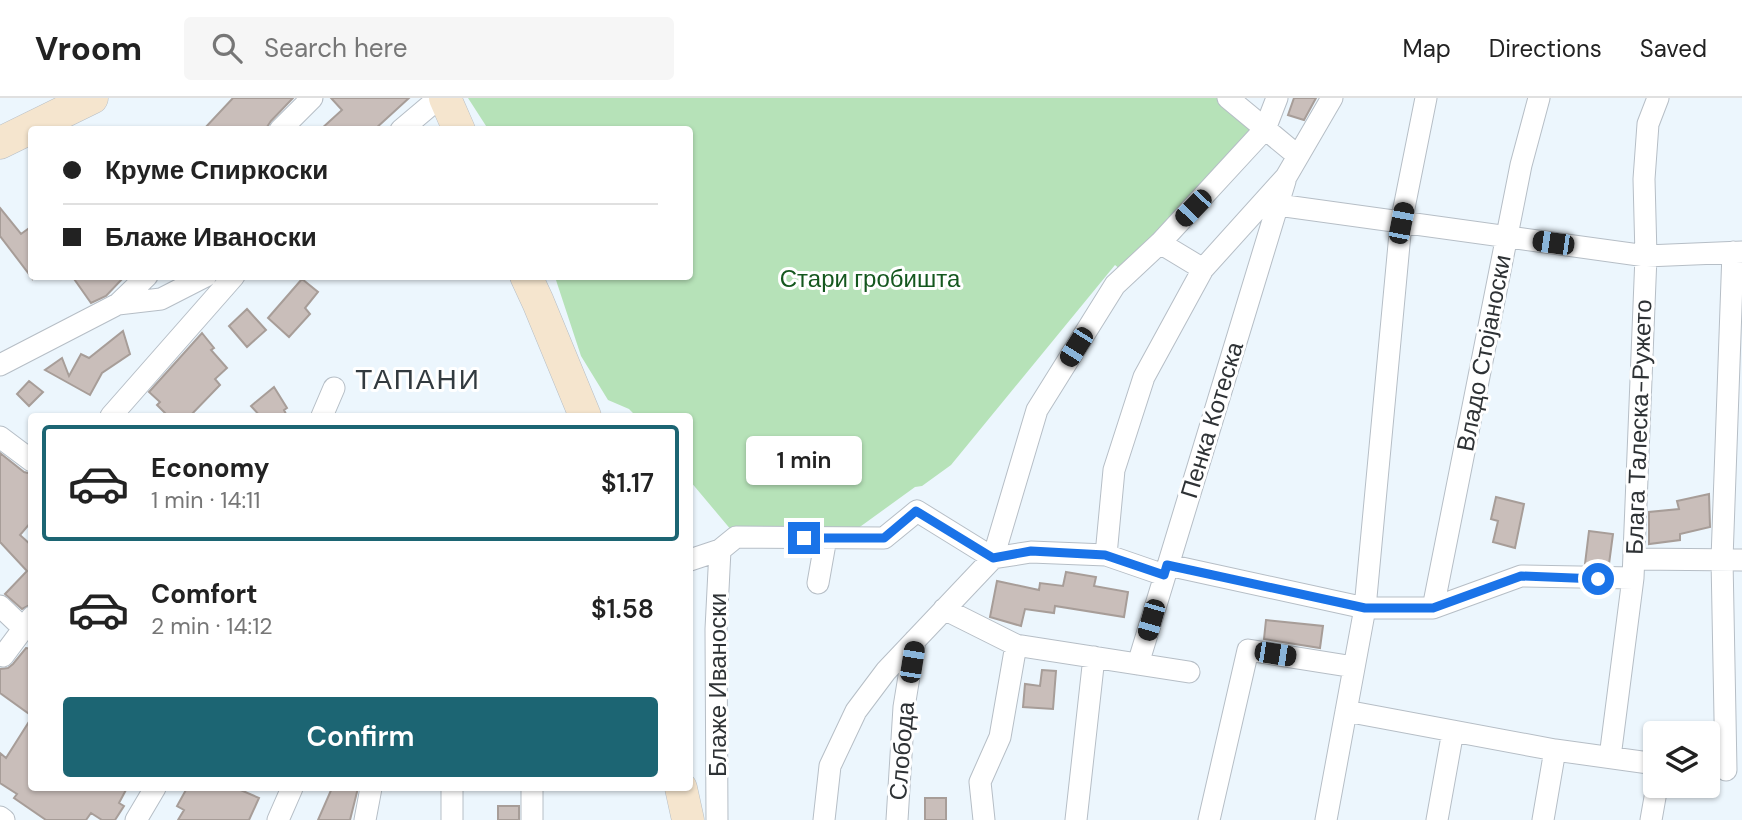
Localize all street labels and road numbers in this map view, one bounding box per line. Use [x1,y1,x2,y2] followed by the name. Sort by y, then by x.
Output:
[1449,252,1518,454] street label: Владо Стојаноски
[1619,299,1658,555] street label: Блага Талеска-Ружето
[1173,337,1250,502] street label: Пенка Котеска
[702,593,733,777] street label: Блаже Иваноски
[882,700,921,802] street label: Слобода

